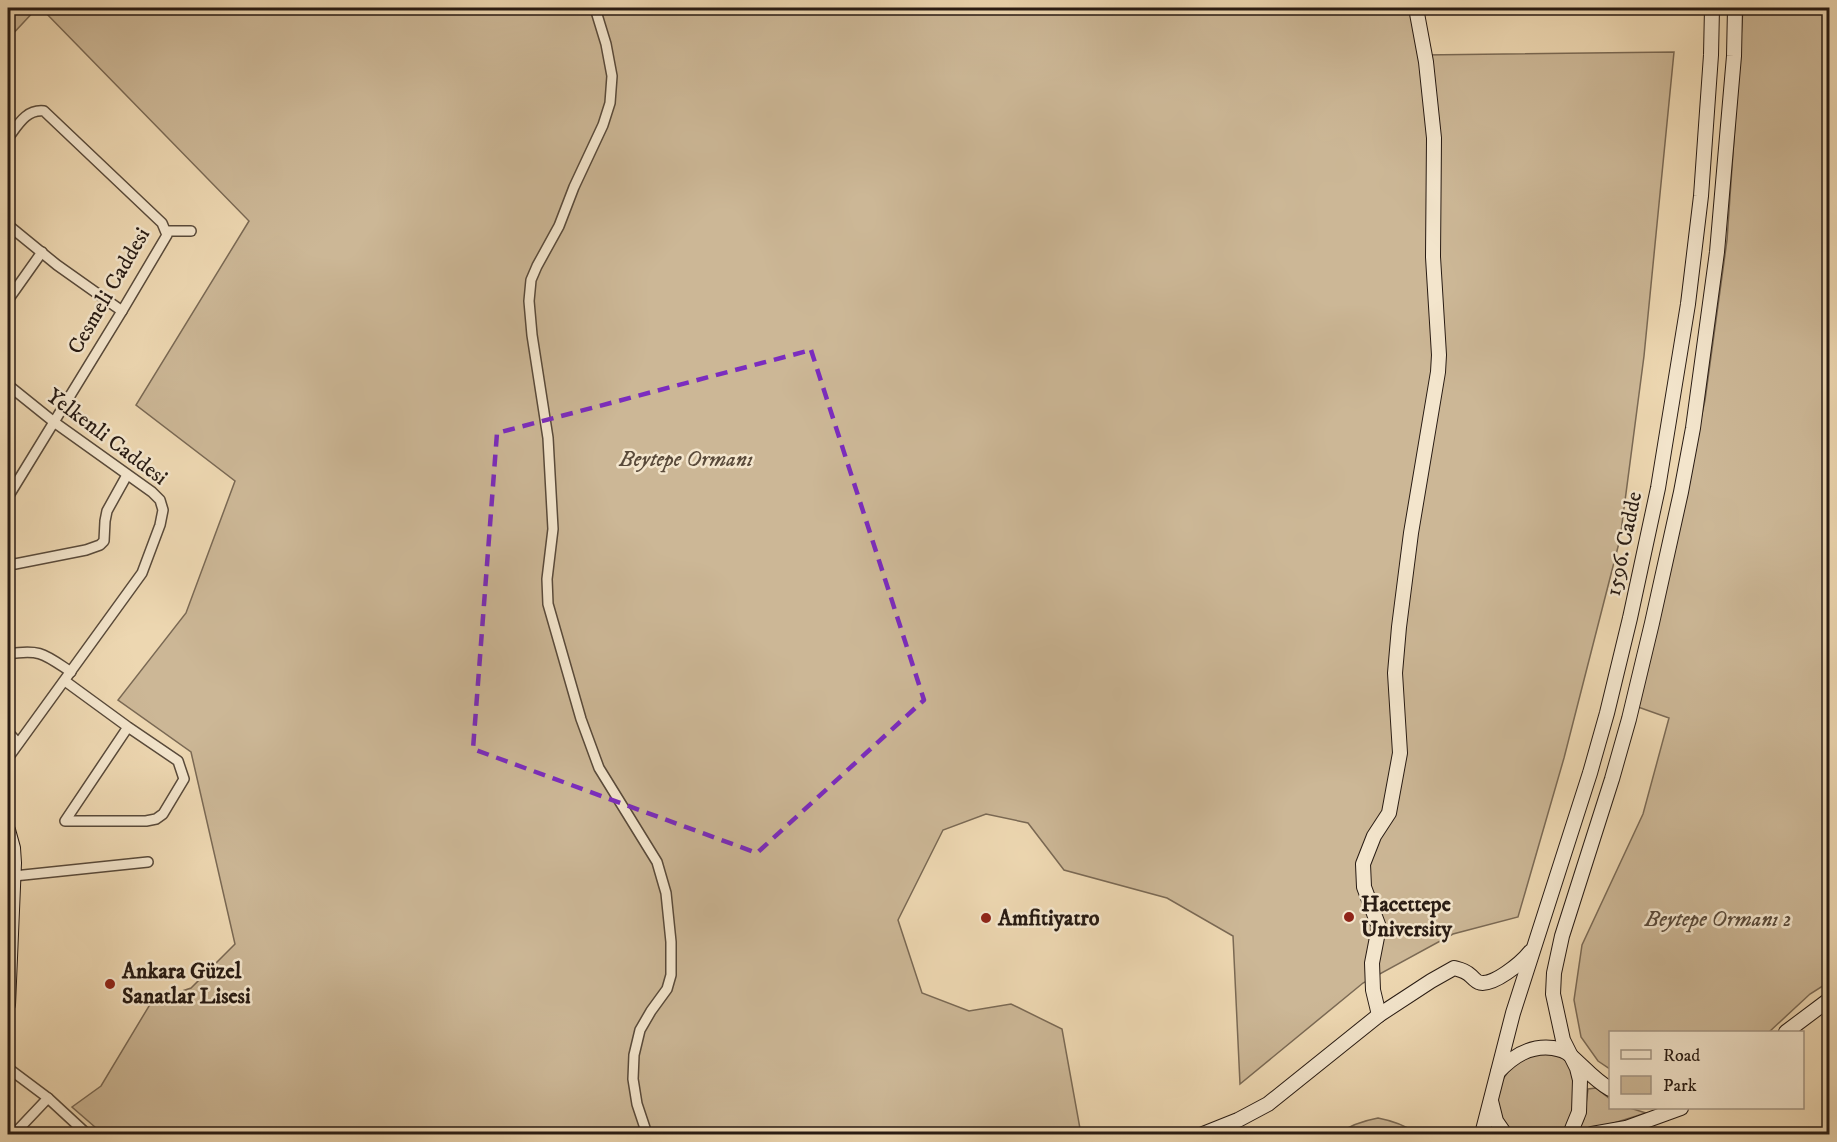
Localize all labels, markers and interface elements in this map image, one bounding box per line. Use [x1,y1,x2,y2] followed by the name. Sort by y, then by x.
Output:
[62,223,156,359] street label: Cesmeli Caddesi
[41,383,173,491] street label: Yelkenli Caddesi
[618,446,753,473] park label: Beytepe Ormanı
[1600,489,1648,599] street label: 1596. Cadde
[1361,891,1453,943] place label: Hacettepe University
[997,905,1100,932] place label: Amfitiyatro
[1644,906,1791,933] park label: Beytepe Ormanı 2
[1342,910,1356,924] marker: Hacettepe University
[979,911,993,925] marker: Amfitiyatro
[121,958,251,1010] place label: Ankara Güzel Sanatlar Lisesi
[103,977,117,991] marker: Ankara Güzel Sanatlar Lisesi
[1609,1031,1804,1109] legend
[1663,1045,1700,1067] text: Road
[1663,1075,1697,1097] text: Park

